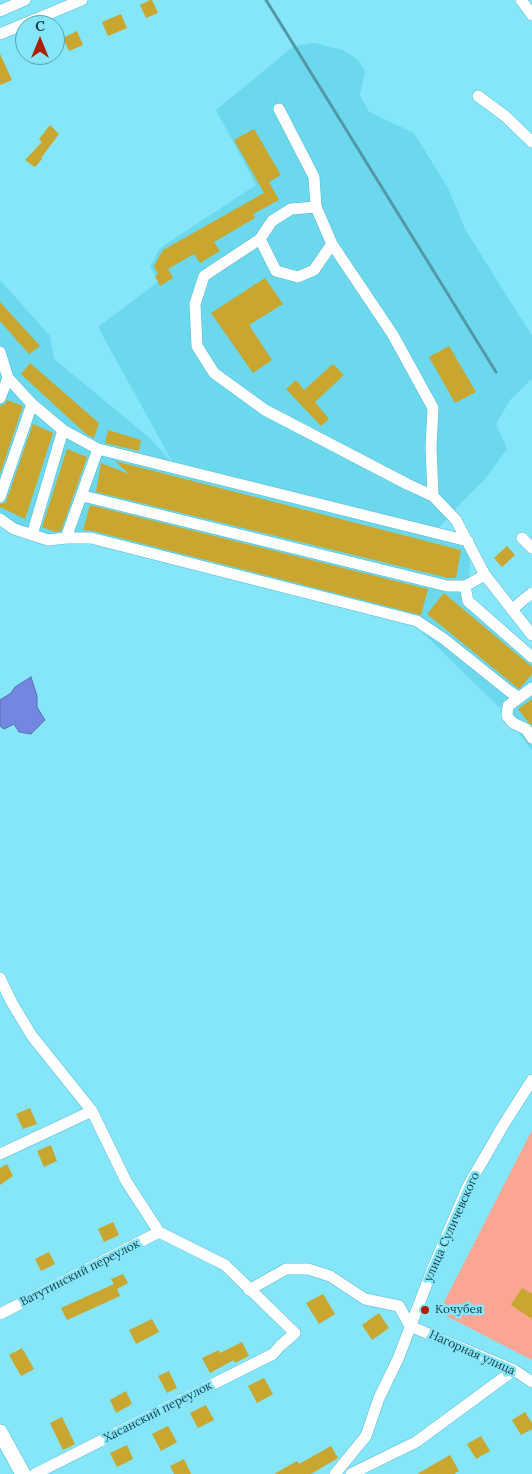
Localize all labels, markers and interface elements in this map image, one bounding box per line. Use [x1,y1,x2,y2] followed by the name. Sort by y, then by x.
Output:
[15,15,65,65] north arrow
[35,17,45,35] text: С
[421,1170,483,1284] street label: улица Суличевского
[18,1237,142,1309] street label: Ватутинский переулок
[435,1303,483,1317] place label: Кочубея
[419,1304,431,1316] marker: Кочубея
[427,1328,517,1378] street label: Нагорная улица
[102,1378,214,1446] street label: Хасанский переулок

